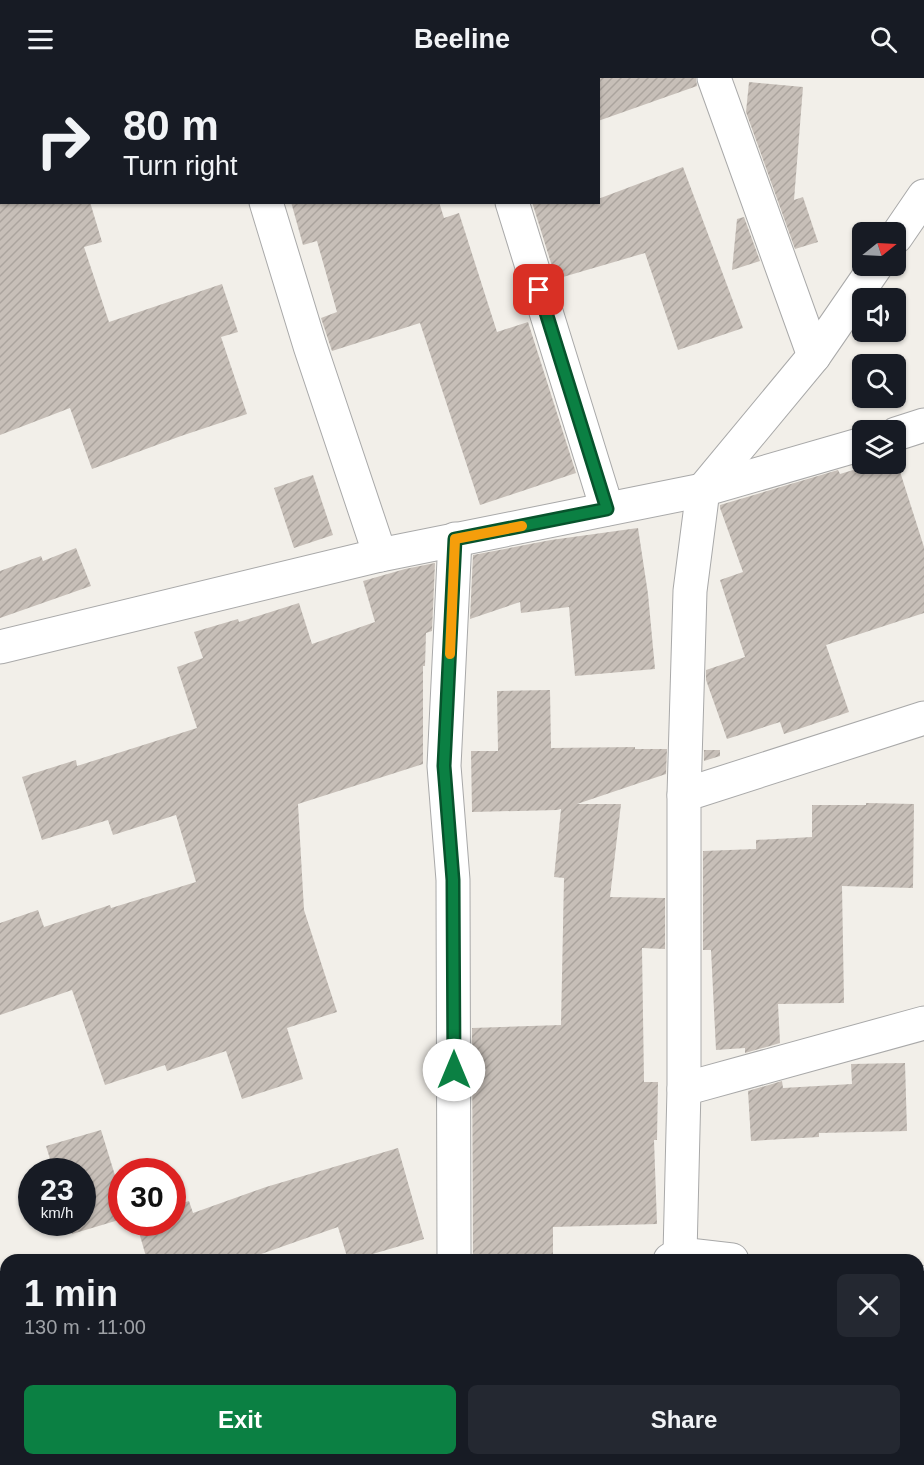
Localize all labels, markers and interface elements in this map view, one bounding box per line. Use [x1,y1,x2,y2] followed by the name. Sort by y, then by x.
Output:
[24,23,57,56] icon: menu
[867,23,900,56] icon: search
[414,24,510,54] text: Beeline
[24,102,102,180] icon: right
[123,102,219,149] text: 80 m
[123,151,238,181] text: Turn right
[852,222,906,276] north arrow
[852,222,906,474] map controls
[513,264,564,315] pin
[522,273,555,306] icon: arrive
[852,288,906,342] button: sound
[852,354,906,408] button: search
[852,420,906,474] button: layers
[422,1038,486,1102] position arrow
[108,1158,186,1236] speed limit sign: 30
[40,1173,74,1206] text: 23
[41,1204,73,1221] text: km/h
[24,1273,118,1314] text: 1 min
[837,1274,900,1337] button: close
[24,1316,146,1338] text: 130 m · 11:00
[24,1385,456,1454] button: Exit
[468,1385,900,1454] button: Share

